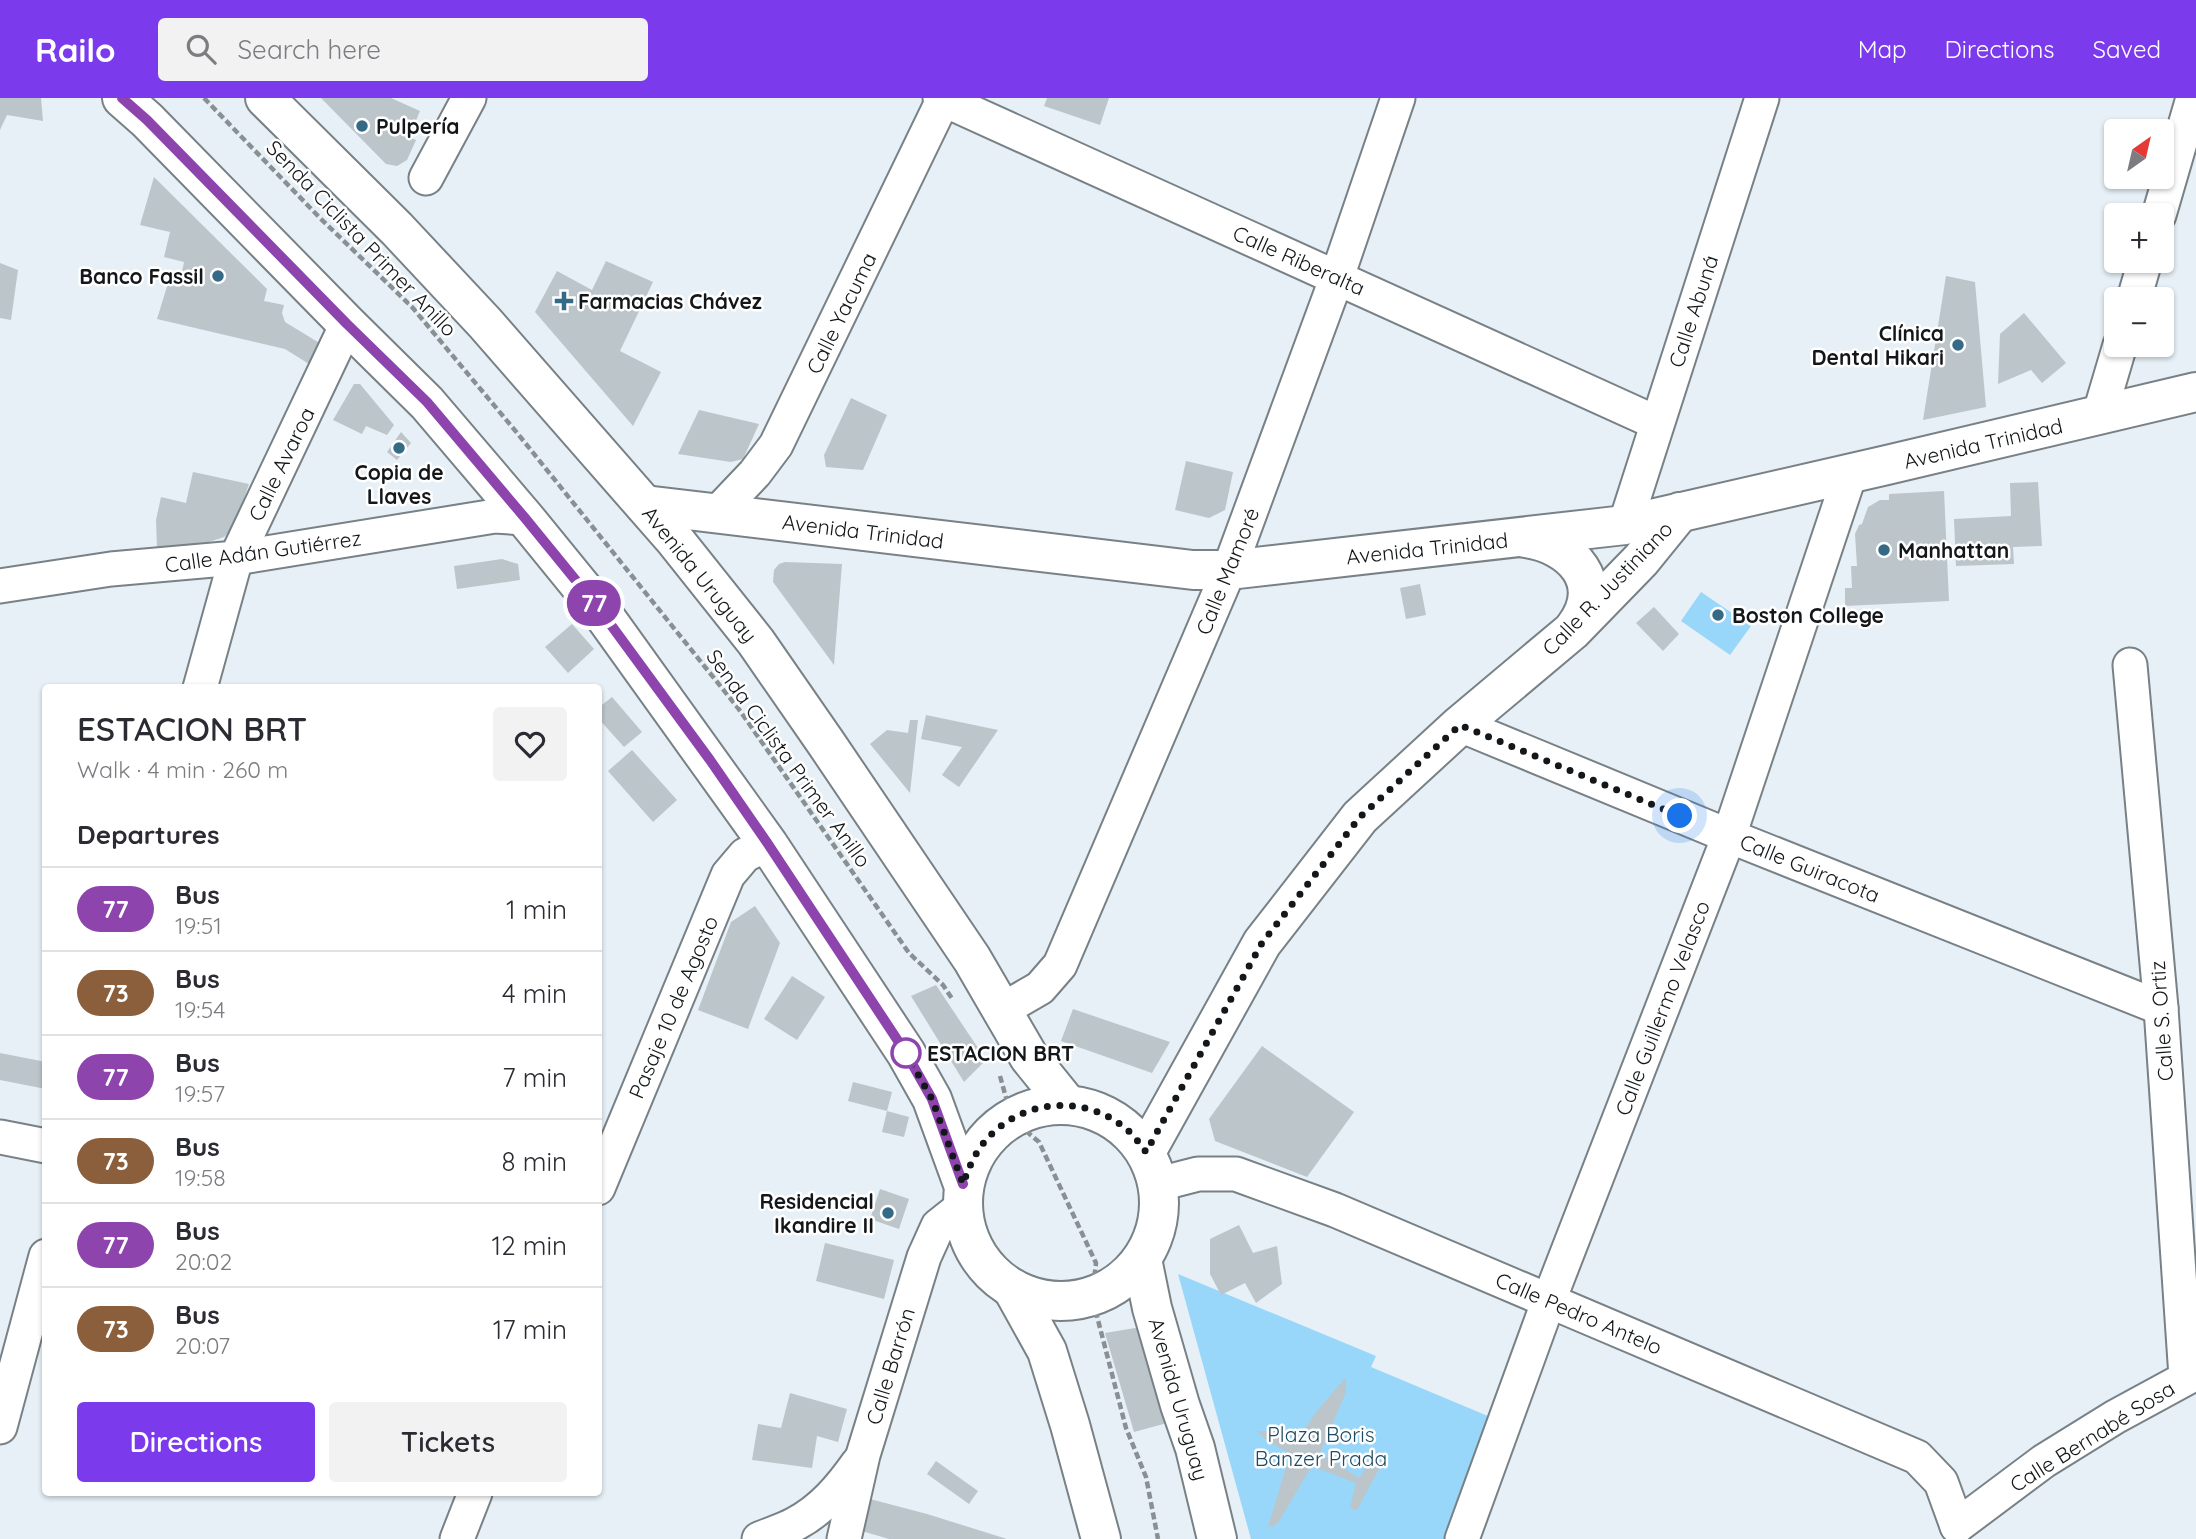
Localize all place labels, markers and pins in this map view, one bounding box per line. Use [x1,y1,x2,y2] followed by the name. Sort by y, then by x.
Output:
[376,113,459,139] place label: Pulpería
[354,118,370,134] marker: Pulpería
[79,263,204,289] place label: Banco Fassil
[210,268,226,284] marker: Banco Fassil
[578,288,762,314] place label: Farmacias Chávez
[556,293,572,309] marker: Farmacias Chávez
[1811,320,1944,370] place label: Clínica Dental Hikari
[1950,337,1966,353] marker: Clínica Dental Hikari
[391,440,407,456] marker: Copia de Llaves
[354,459,444,509] place label: Copia de Llaves
[1898,537,2009,563] place label: Manhattan
[1876,542,1892,558] marker: Manhattan
[1732,602,1884,628] place label: Boston College
[1710,607,1726,623] marker: Boston College
[891,1038,921,1068] marker: ESTACION BRT
[927,1040,1074,1066] place label: ESTACION BRT
[759,1188,874,1238] place label: Residencial Ikandire II
[880,1205,896,1221] marker: Residencial Ikandire II

